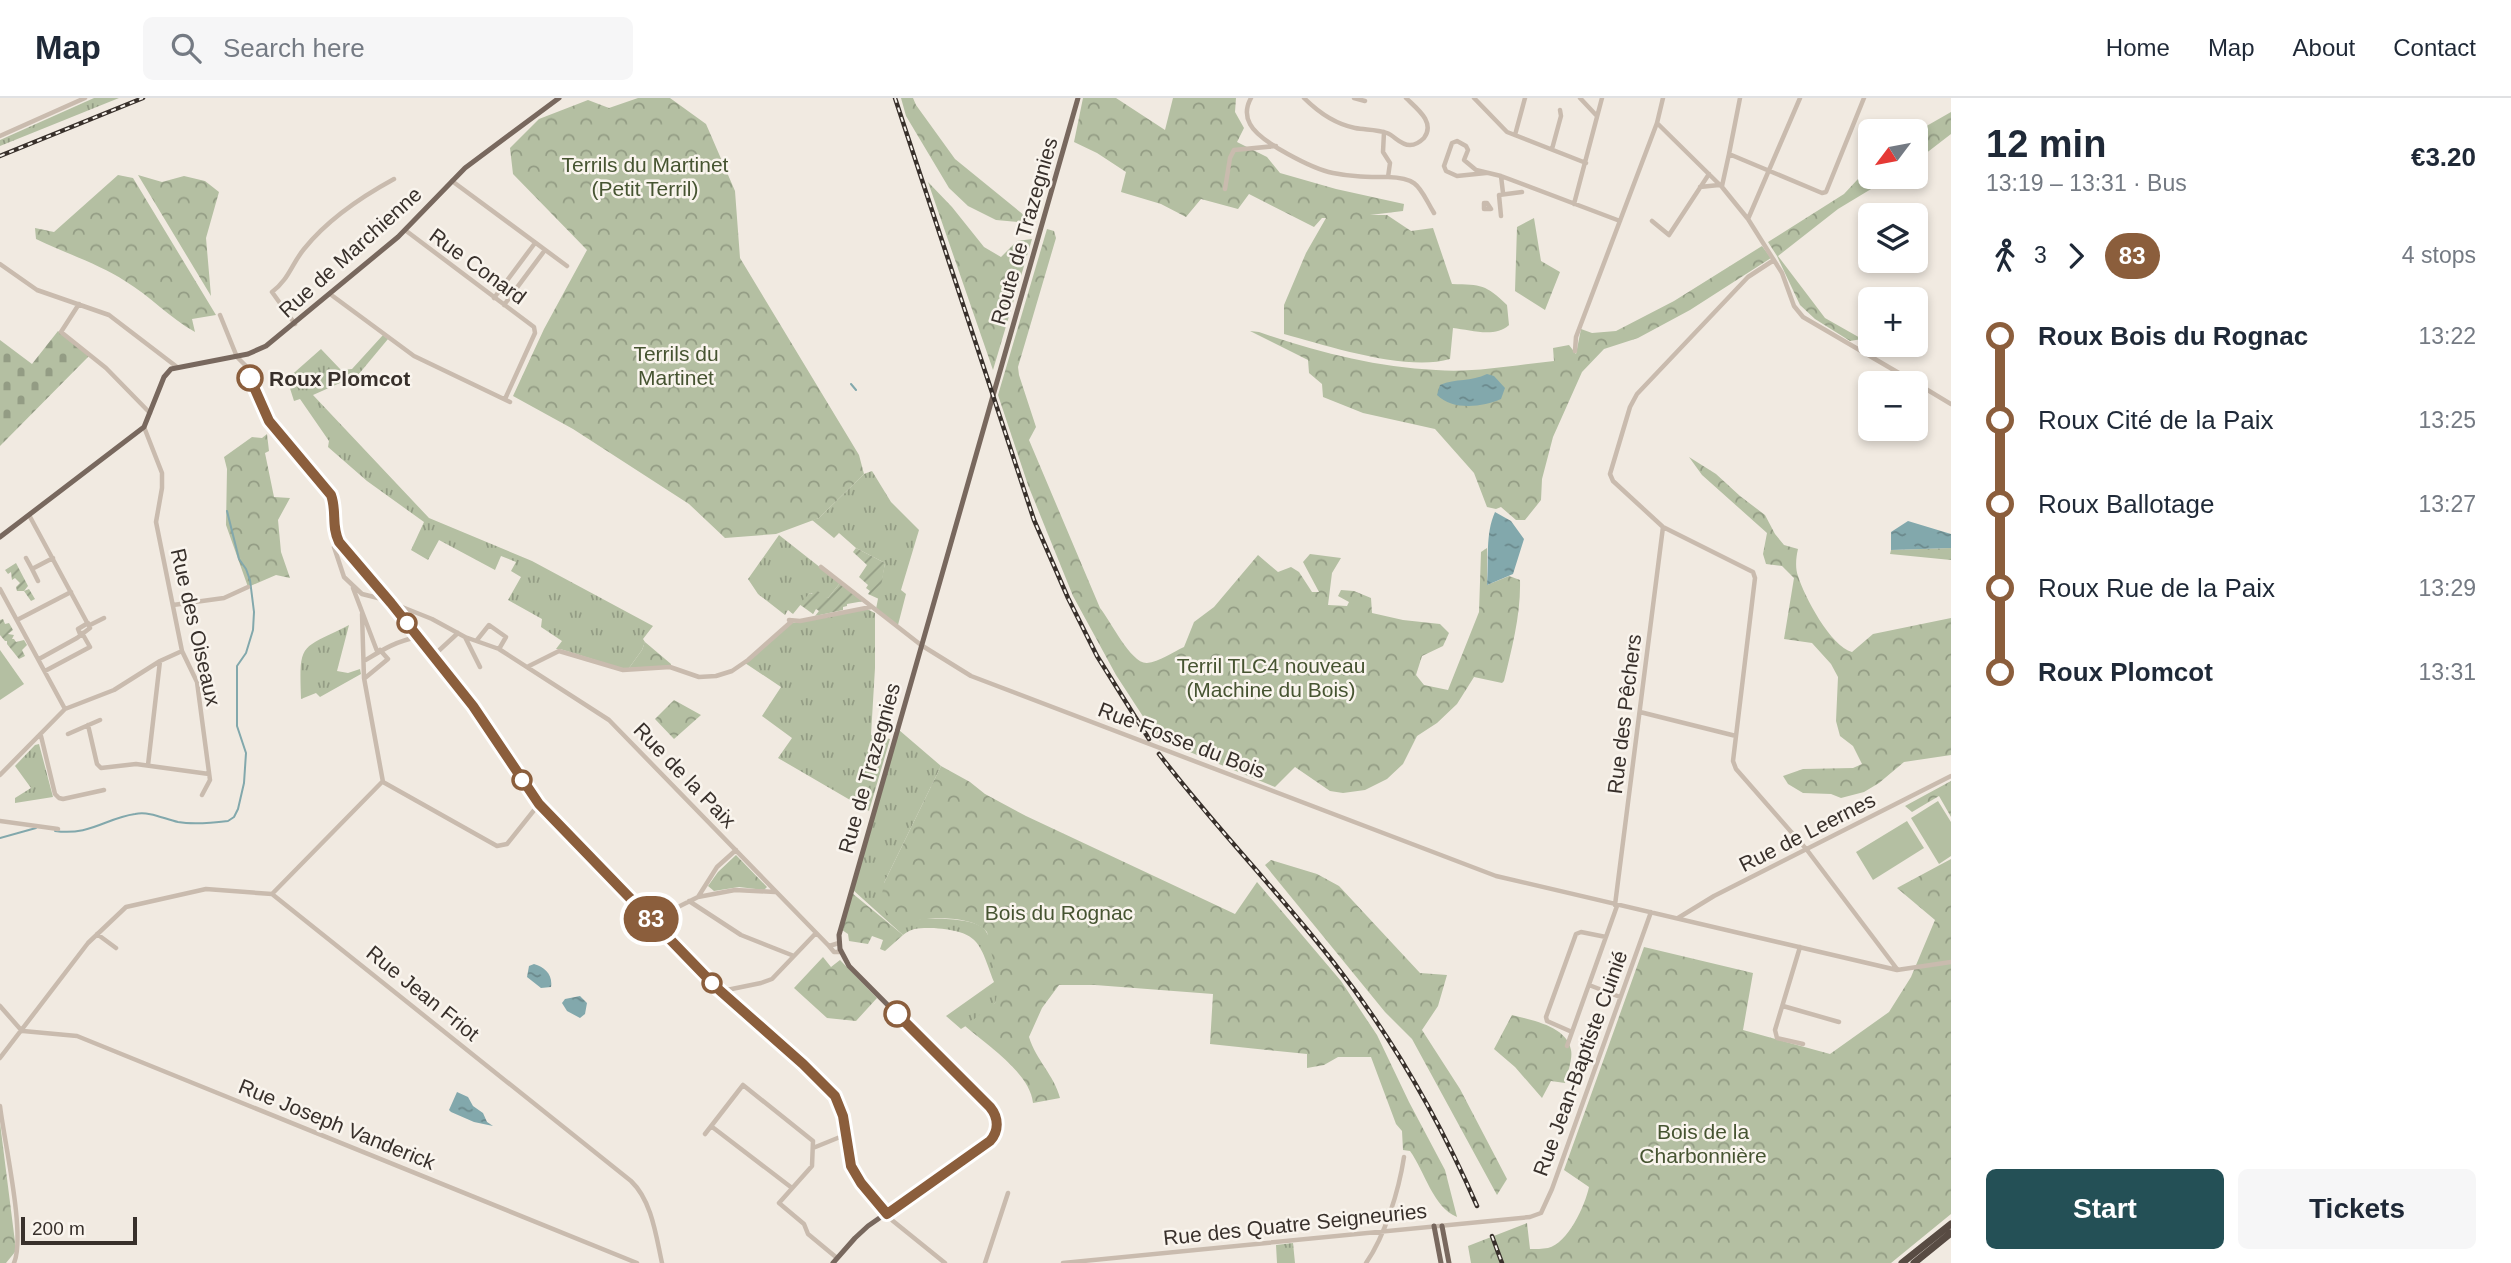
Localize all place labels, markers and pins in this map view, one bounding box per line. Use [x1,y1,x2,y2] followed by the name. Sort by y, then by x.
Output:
[237,365,263,391] marker: Roux Plomcot
[269,367,410,390] place label: Roux Plomcot
[397,613,417,633] unlabelled marker
[512,770,532,790] unlabelled marker
[702,973,722,993] unlabelled marker
[884,1001,910,1027] unlabelled marker

